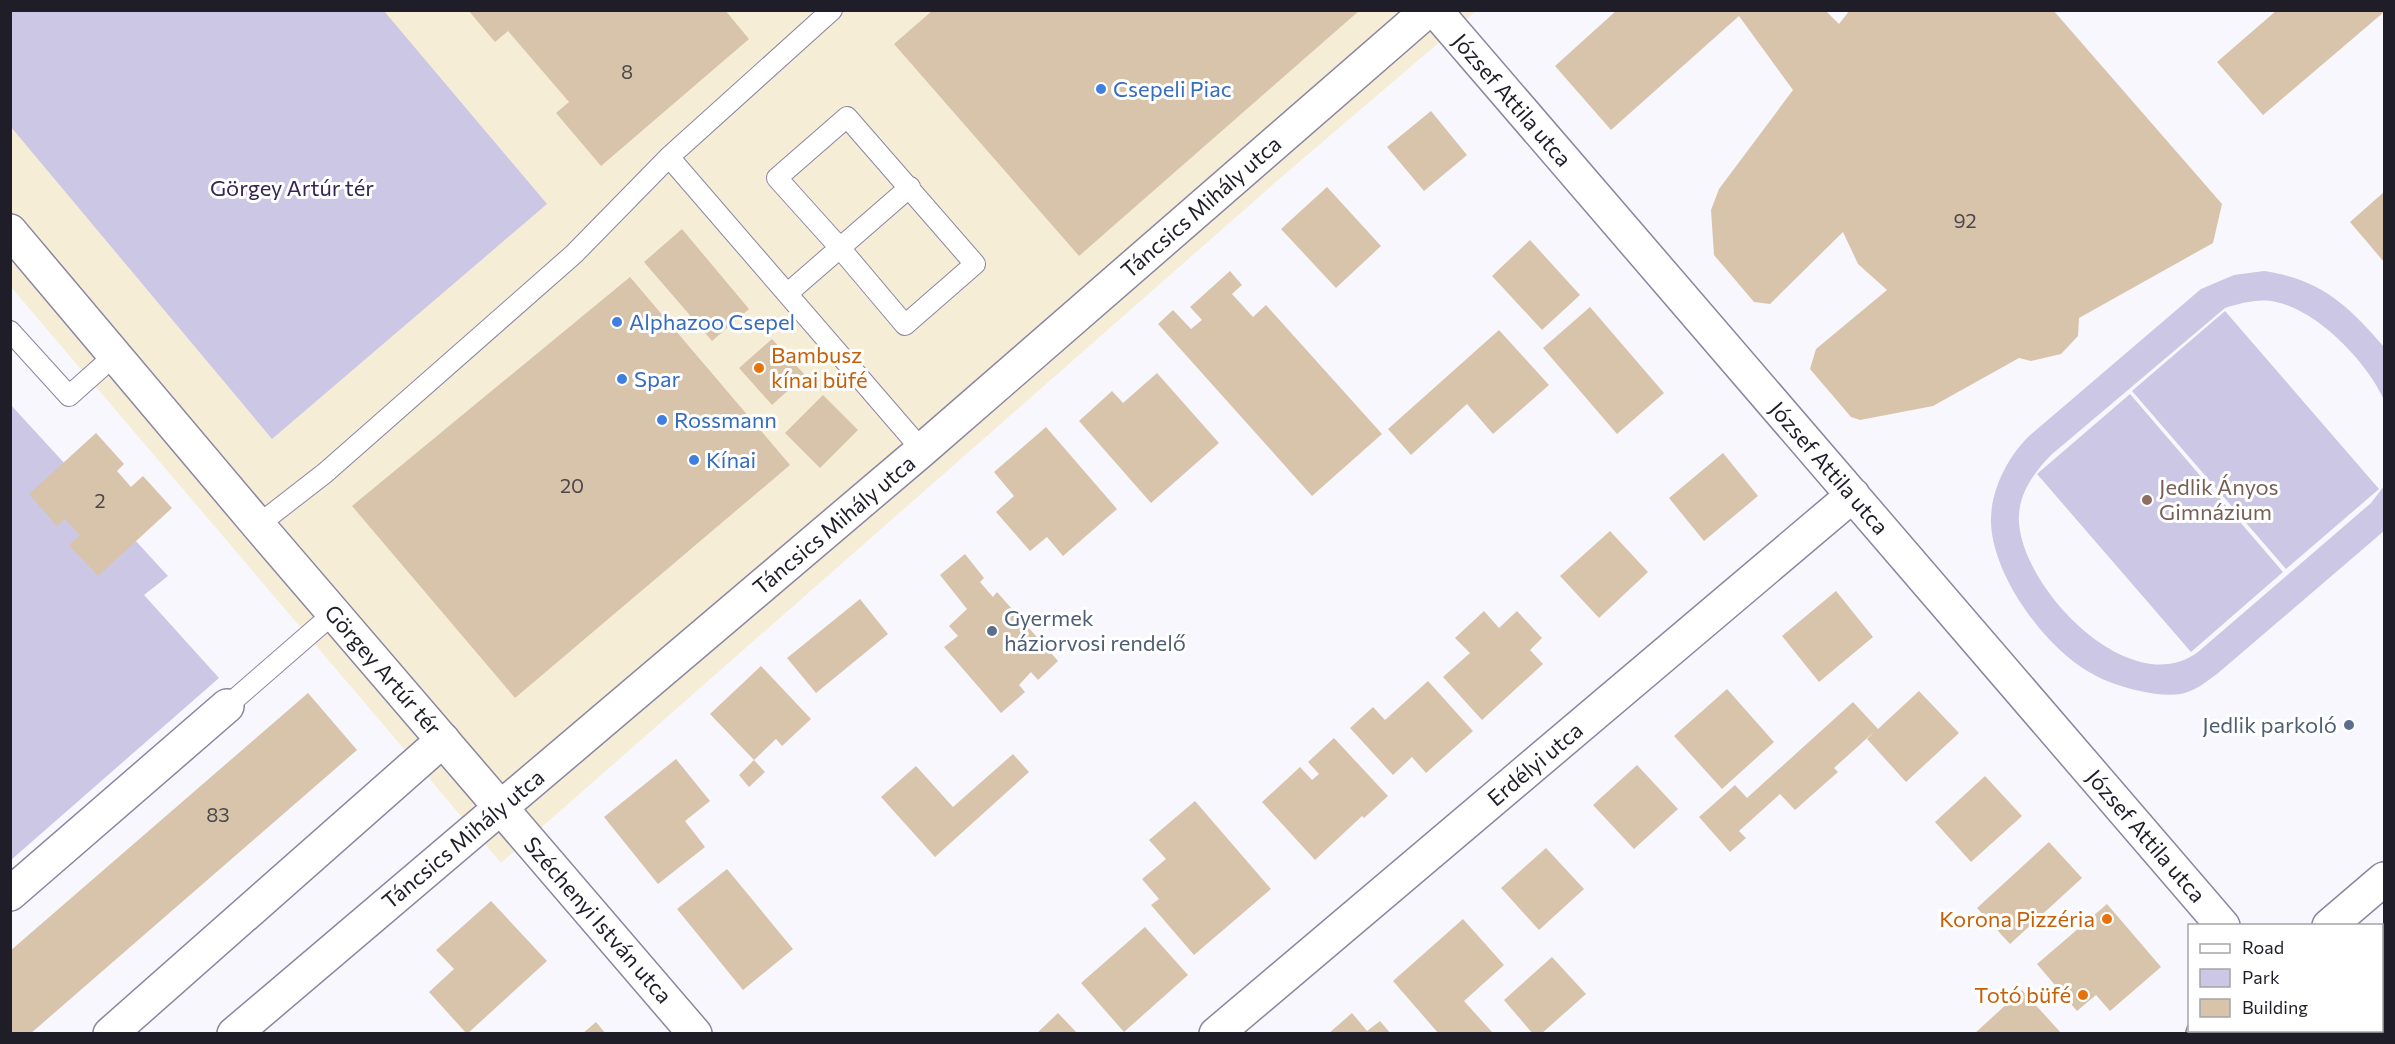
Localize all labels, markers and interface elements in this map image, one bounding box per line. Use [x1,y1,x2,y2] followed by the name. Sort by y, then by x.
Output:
[1447,28,1578,172] street label: József Attila utca
[621,59,633,83] house number: 8
[1113,75,1232,102] place label: Csepeli Piac
[1094,82,1108,96] marker: Csepeli Piac
[1115,130,1286,284] street label: Táncsics Mihály utca
[210,174,374,201] park label: Görgey Artúr tér
[1953,208,1977,232] house number: 92
[629,308,795,335] place label: Alphazoo Csepel
[610,315,624,329] marker: Alphazoo Csepel
[771,341,868,393] place label: Bambusz kínai büfé
[752,361,766,375] marker: Bambusz kínai büfé
[634,365,680,392] place label: Spar
[615,372,629,386] marker: Spar
[1764,396,1895,540] street label: József Attila utca
[674,406,777,433] place label: Rossmann
[655,413,669,427] marker: Rossmann
[706,446,756,473] place label: Kínai
[747,449,920,600] street label: Táncsics Mihály utca
[687,453,701,467] marker: Kínai
[560,473,584,497] house number: 20
[2159,473,2279,525] place label: Jedlik Ányos Gimnázium
[94,488,106,512] house number: 2
[2140,493,2154,507] marker: Jedlik Ányos Gimnázium
[319,599,448,741] street label: Görgey Artúr tér
[1004,604,1186,656] place label: Gyermek háziorvosi rendelő
[985,624,999,638] marker: Gyermek háziorvosi rendelő
[2202,711,2337,738] place label: Jedlik parkoló
[1482,716,1588,811] street label: Erdélyi utca
[2342,718,2356,732] marker: Jedlik parkoló
[376,763,549,914] street label: Táncsics Mihály utca
[2081,764,2212,908] street label: József Attila utca
[206,802,230,826] house number: 83
[519,831,678,1009] street label: Széchenyi István utca
[1939,905,2095,932] place label: Korona Pizzéria
[2100,912,2114,926] marker: Korona Pizzéria
[2188,924,2383,1032] legend
[2242,936,2284,958] text: Road
[2242,966,2280,988] text: Park
[1974,981,2071,1008] place label: Totó büfé
[2076,988,2090,1002] marker: Totó büfé
[2242,996,2308,1018] text: Building

